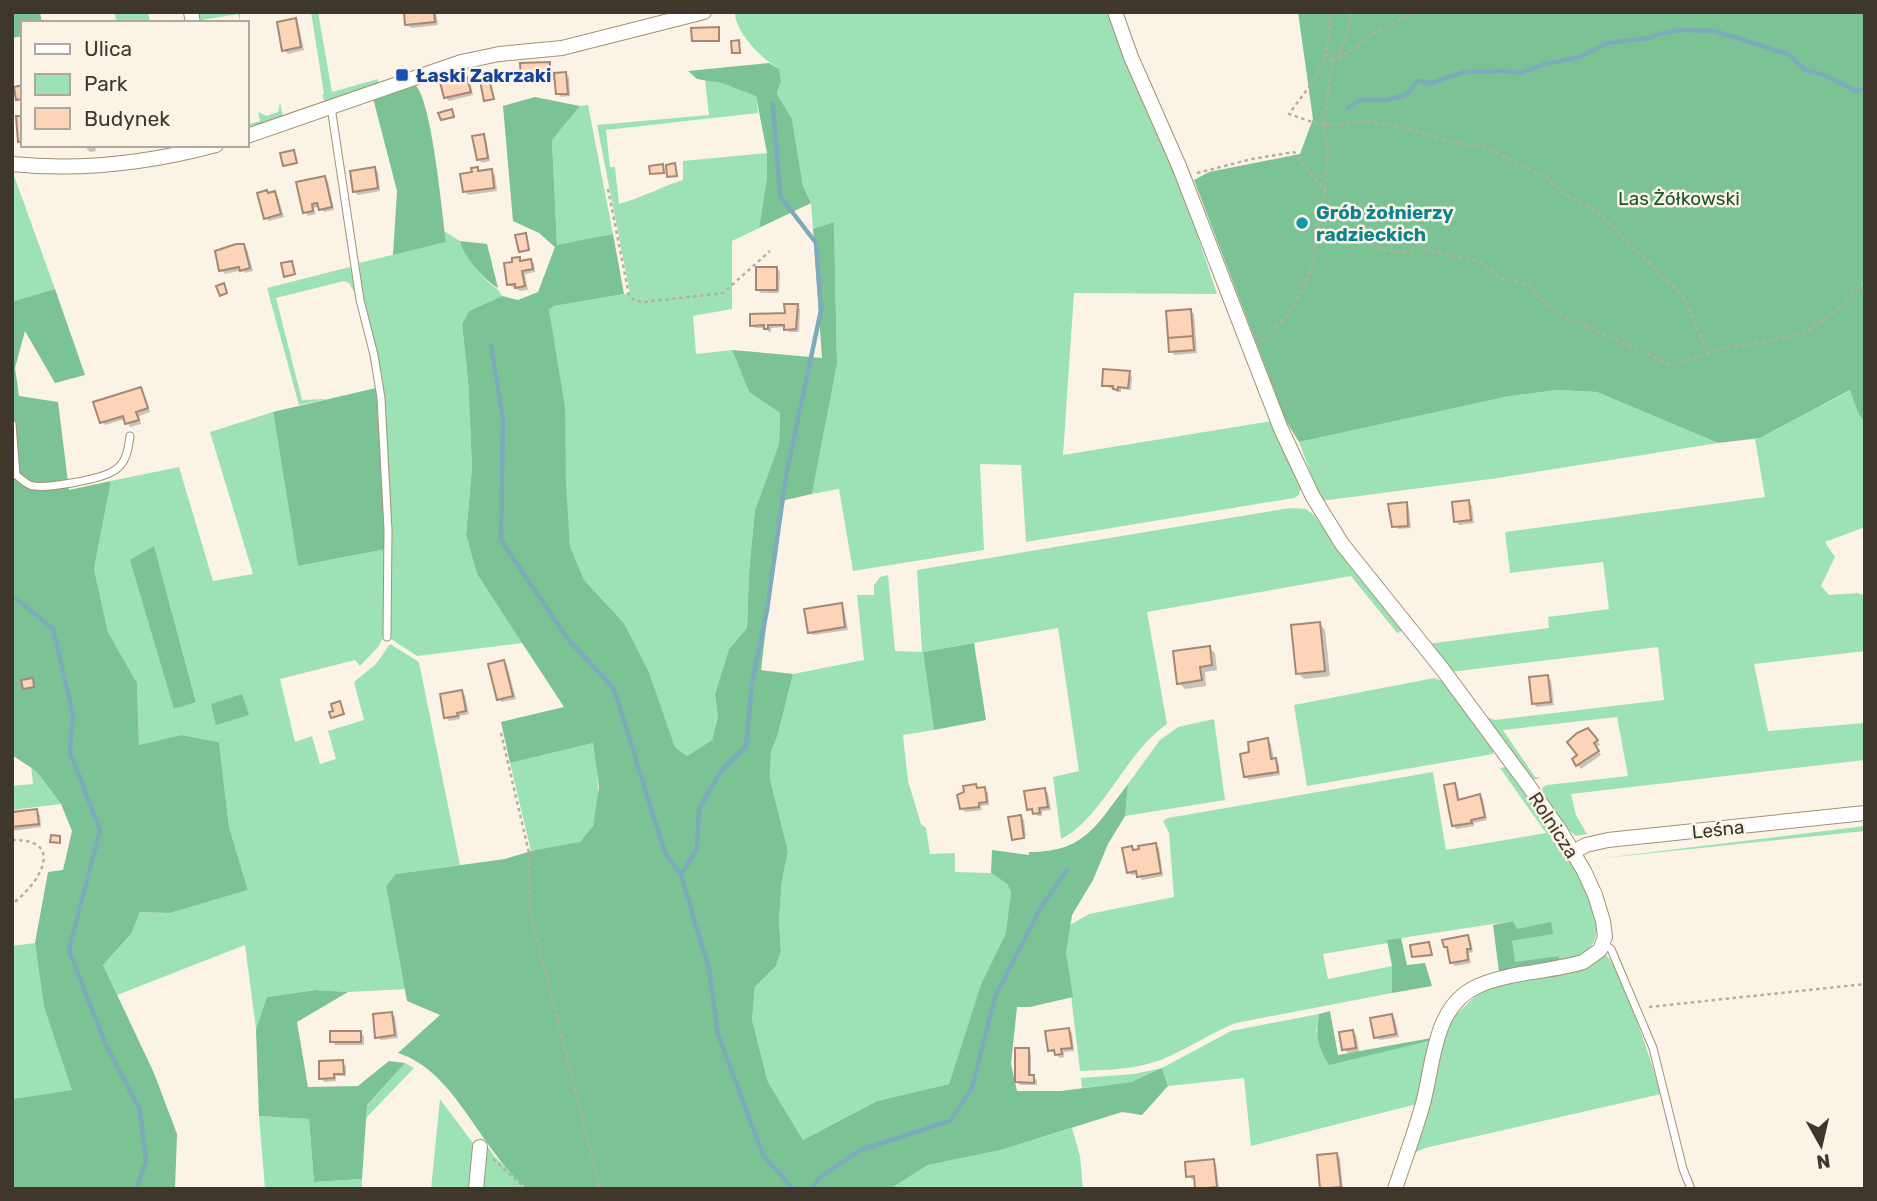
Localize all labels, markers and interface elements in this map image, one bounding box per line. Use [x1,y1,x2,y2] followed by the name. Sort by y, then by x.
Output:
[21,21,248,147] legend
[84,36,132,61] text: Ulica
[416,64,551,87] place label: Łaski Zakrzaki
[394,67,410,83] marker: Łaski Zakrzaki
[84,71,128,96] text: Park
[84,106,170,131] text: Budynek
[1618,187,1740,210] park label: Las Żółkowski
[1316,201,1454,246] place label: Grób żołnierzy radzieckich
[1294,215,1310,231] marker: Grób żołnierzy radzieckich
[1524,788,1584,863] street label: Rolnicza
[1691,815,1746,844] street label: Leśna
[1786,1110,1856,1180] north arrow
[1815,1149,1832,1174] text: N

